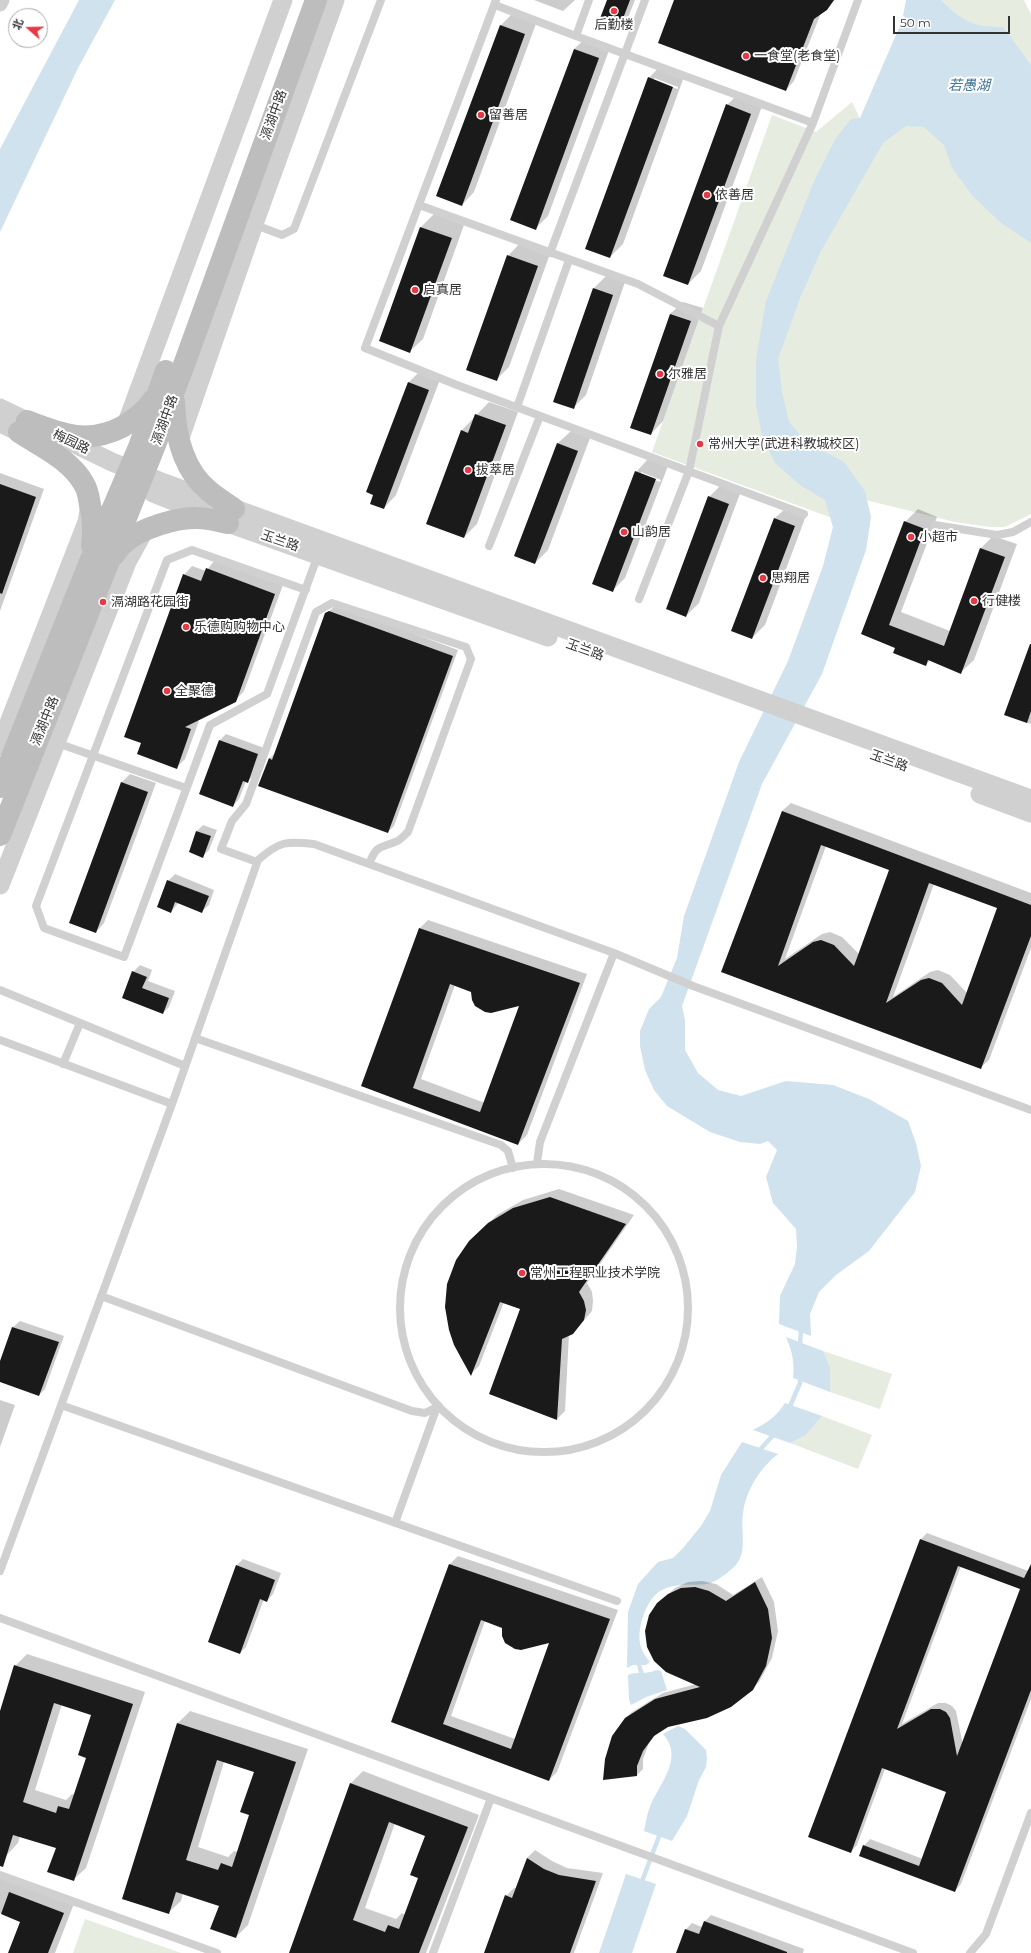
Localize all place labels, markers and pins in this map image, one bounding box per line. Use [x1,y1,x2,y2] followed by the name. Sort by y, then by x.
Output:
[609,6,619,16] marker: 后勤楼
[595,17,633,33] place label: 后勤楼
[754,48,841,64] place label: 一食堂(老食堂)
[741,51,751,61] marker: 一食堂(老食堂)
[489,107,528,123] place label: 留善居
[476,110,486,120] marker: 留善居
[715,187,754,203] place label: 依善居
[702,190,712,200] marker: 依善居
[423,282,462,298] place label: 启真居
[410,285,420,295] marker: 启真居
[668,366,707,382] place label: 尔雅居
[655,369,665,379] marker: 尔雅居
[708,436,860,452] place label: 常州大学(武进科教城校区)
[695,439,705,449] marker: 常州大学(武进科教城校区)
[476,462,515,478] place label: 拔萃居
[463,465,473,475] marker: 拔萃居
[632,524,671,540] place label: 山韵居
[619,527,629,537] marker: 山韵居
[919,529,958,545] place label: 小超市
[906,532,916,542] marker: 小超市
[771,570,810,586] place label: 思翔居
[758,573,768,583] marker: 思翔居
[982,593,1021,609] place label: 行健楼
[111,594,189,610] place label: 滆湖路花园街
[969,596,979,606] marker: 行健楼
[98,597,108,607] marker: 滆湖路花园街
[194,619,285,635] place label: 乐德购购物中心
[181,622,191,632] marker: 乐德购购物中心
[175,683,214,699] place label: 全聚德
[162,686,172,696] marker: 全聚德
[530,1265,660,1281] place label: 常州工程职业技术学院
[517,1268,527,1278] marker: 常州工程职业技术学院

